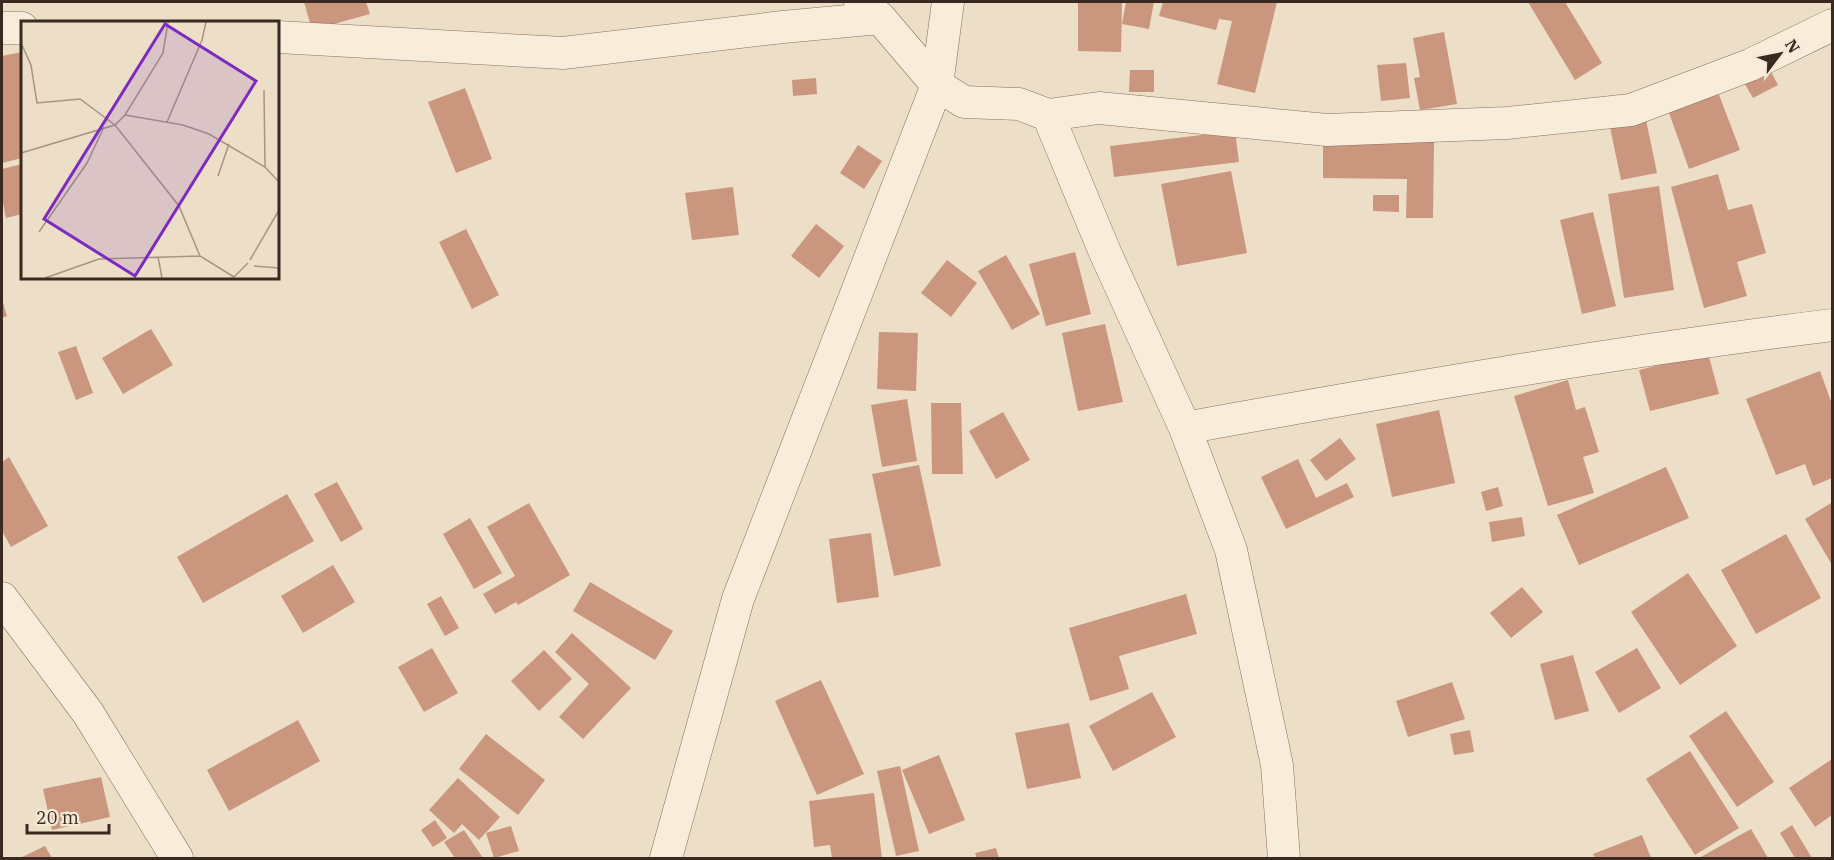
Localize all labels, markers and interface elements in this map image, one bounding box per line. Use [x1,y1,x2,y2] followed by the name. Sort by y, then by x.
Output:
[21,21,279,279] inset map
[1750,24,1810,84] north arrow
[1781,35,1805,57] text: N
[27,797,110,835] scale bar
[36,806,79,829] text: 20 m

